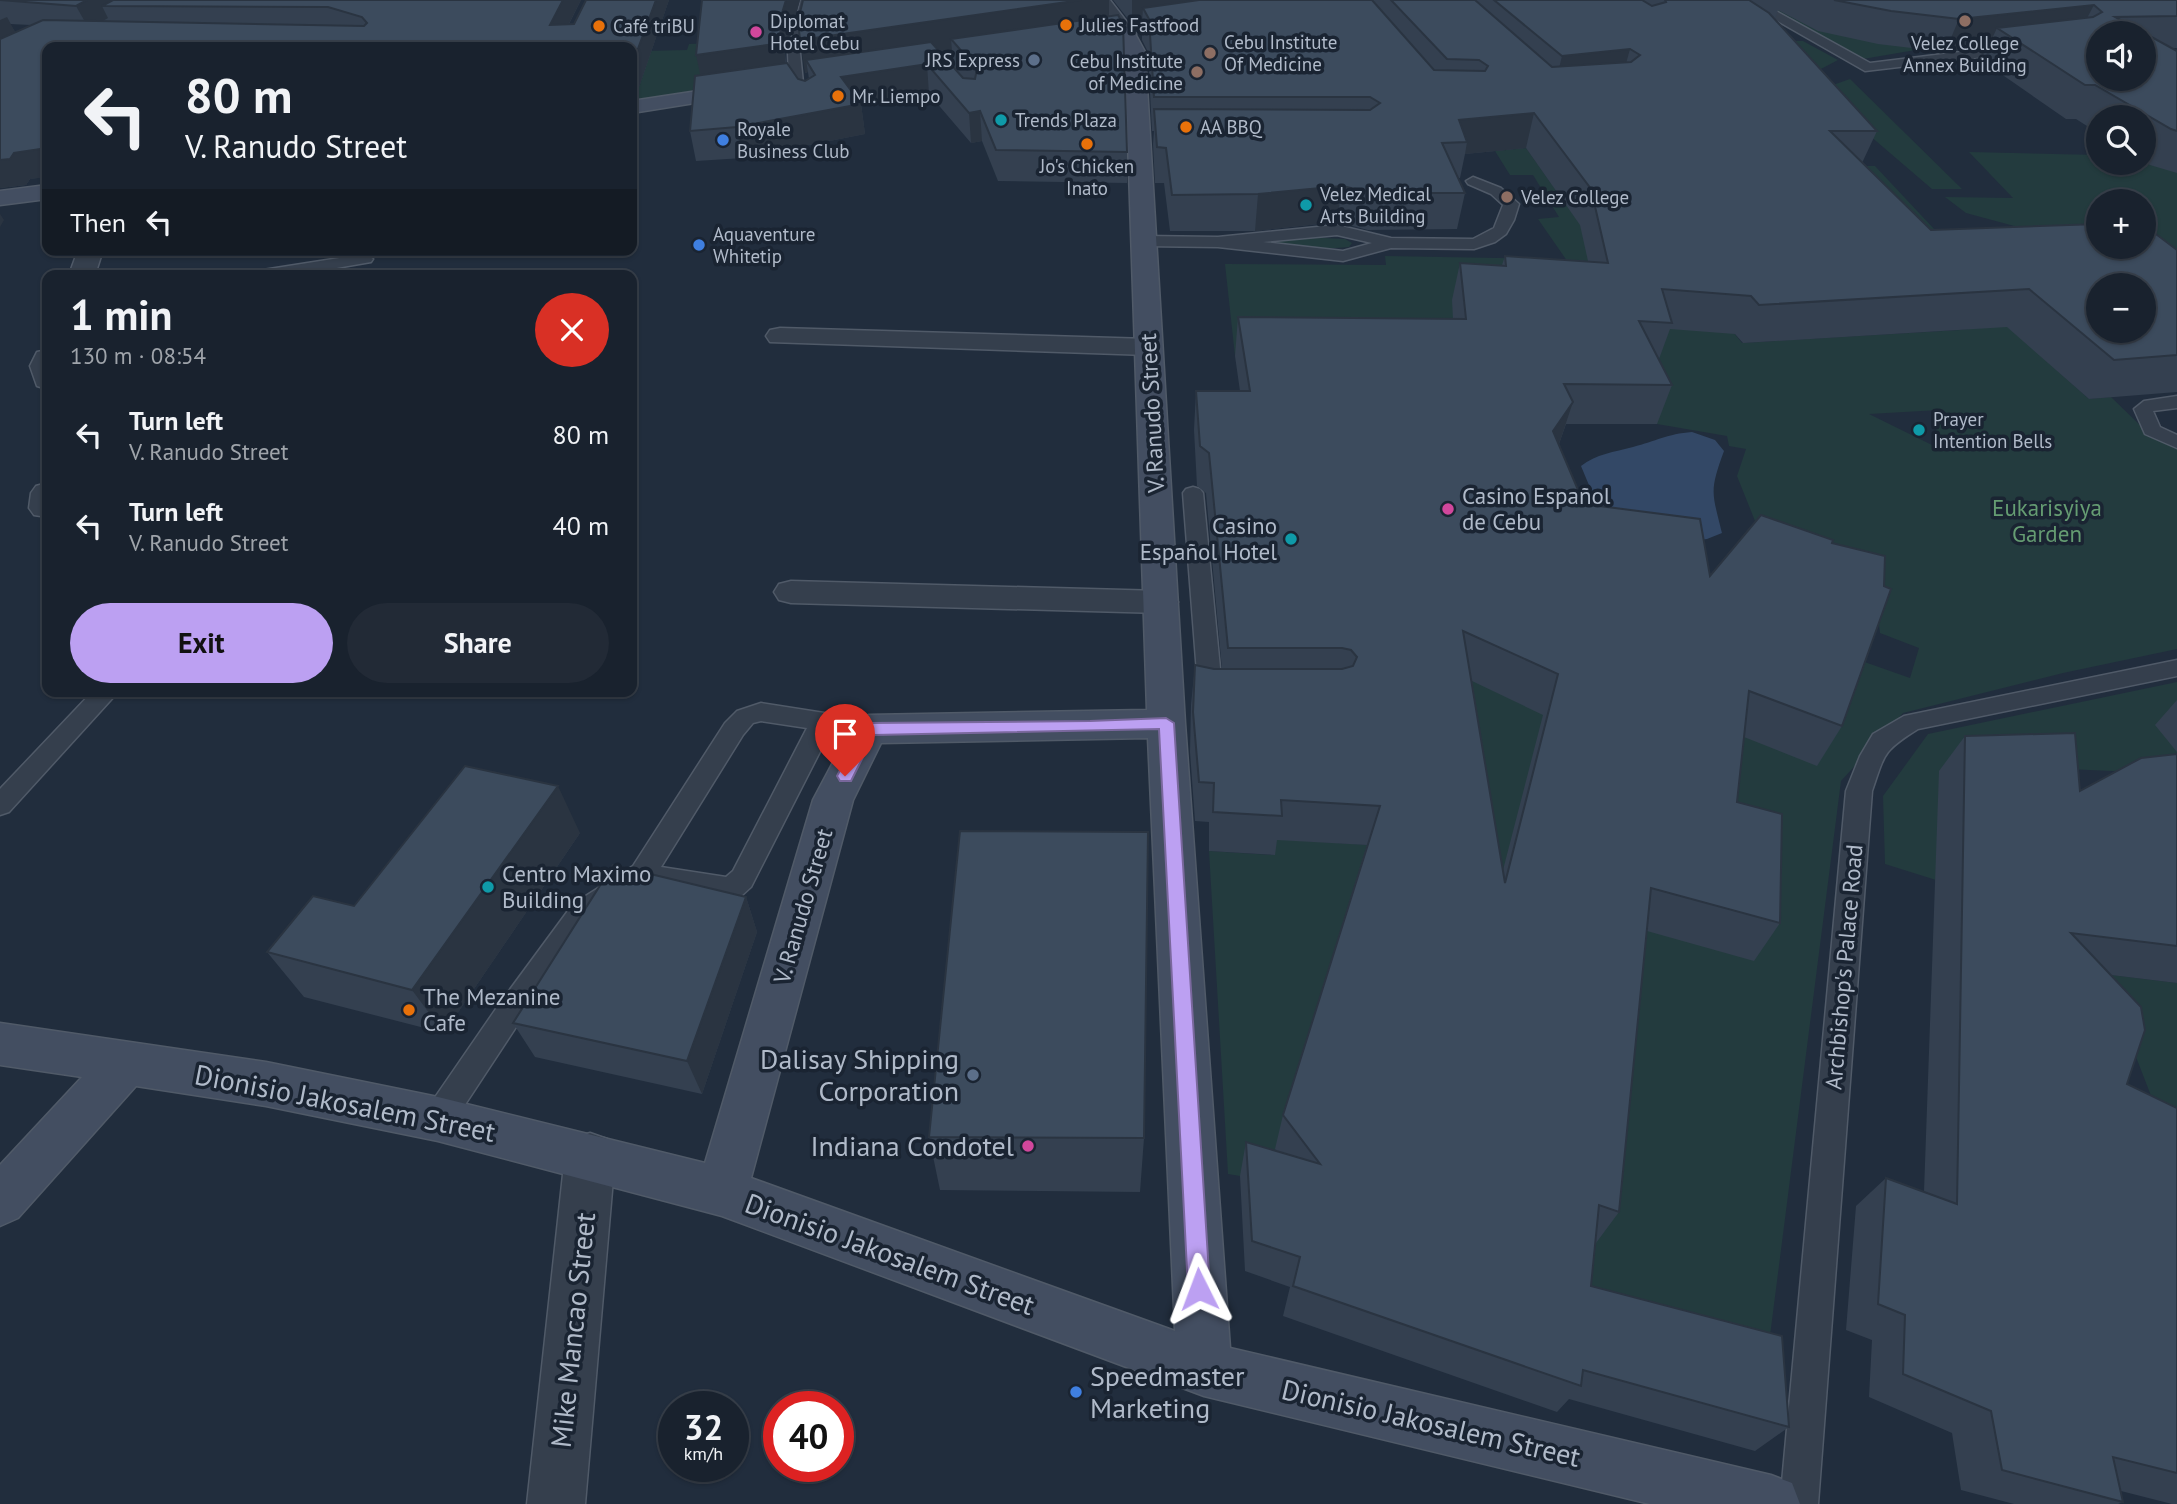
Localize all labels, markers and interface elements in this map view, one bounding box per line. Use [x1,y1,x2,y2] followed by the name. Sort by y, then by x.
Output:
[770,9,860,55] place label: Diplomat Hotel Cebu
[1079,13,1199,37] place label: Julies Fastfood
[1957,13,1973,29] marker: Velez College Annex Building
[613,14,695,38] place label: Café triBU
[1058,17,1074,33] marker: Julies Fastfood
[591,18,607,34] marker: Café triBU
[2086,21,2156,343] map controls
[2086,21,2156,91] button: sound
[748,24,764,40] marker: Diplomat Hotel Cebu
[1224,30,1337,76] place label: Cebu Institute Of Medicine
[1903,31,2027,77] place label: Velez College Annex Building
[1202,45,1218,61] marker: Cebu Institute Of Medicine
[925,48,1020,72] place label: JRS Express
[1070,49,1183,95] place label: Cebu Institute of Medicine
[1026,52,1042,68] marker: JRS Express
[185,63,292,127] text: 80 m
[1189,64,1205,80] marker: Cebu Institute of Medicine
[70,70,161,161] icon: left
[852,84,940,108] place label: Mr. Liempo
[830,88,846,104] marker: Mr. Liempo
[2086,105,2156,175] button: search
[1015,108,1117,132] place label: Trends Plaza
[993,112,1009,128] marker: Trends Plaza
[1200,115,1263,139] place label: AA BBQ
[737,117,849,163] place label: Royale Business Club
[1178,119,1194,135] marker: AA BBQ
[185,125,407,167] text: V. Ranudo Street
[715,132,731,148] marker: Royale Business Club
[1079,136,1095,152] marker: Jo's Chicken Inato
[1039,154,1134,200] place label: Jo's Chicken Inato
[1319,182,1431,228] place label: Velez Medical Arts Building
[1520,185,1629,209] place label: Velez College
[1499,189,1515,205] marker: Velez College
[2086,189,2156,259] button: +
[1298,197,1314,213] marker: Velez Medical Arts Building
[140,203,178,241] icon: left
[70,206,126,239] text: Then
[713,222,816,268] place label: Aquaventure Whitetip
[691,237,707,253] marker: Aquaventure Whitetip
[2086,273,2156,343] button: −
[70,287,172,342] text: 1 min
[535,293,609,367] button: close
[1133,332,1170,494] street label: V. Ranudo Street
[70,341,206,370] text: 130 m · 08:54
[129,404,223,437] text: Turn left
[1933,407,2052,453] place label: Prayer Intention Bells
[70,416,108,454] icon: left
[553,418,609,451] text: 80 m
[1911,422,1927,438] marker: Prayer Intention Bells
[129,437,289,466] text: V. Ranudo Street
[1462,481,1611,536] place label: Casino Español de Cebu
[1992,493,2102,548] park label: Eukarisyiya Garden
[129,495,223,528] text: Turn left
[1440,501,1456,517] marker: Casino Español de Cebu
[70,507,108,545] icon: left
[553,509,609,542] text: 40 m
[1140,511,1277,566] place label: Casino Español Hotel
[129,528,289,557] text: V. Ranudo Street
[1283,531,1299,547] marker: Casino Español Hotel
[70,603,333,683] button: Exit
[347,603,609,683] button: Share
[815,704,875,776] pin
[826,715,864,753] icon: arrive
[766,825,839,988] street label: V. Ranudo Street
[1818,843,1869,1091] street label: Archbishop's Palace Road
[502,859,651,914] place label: Centro Maximo Building
[480,879,496,895] marker: Centro Maximo Building
[423,982,561,1037] place label: The Mezanine Cafe
[401,1002,417,1018] marker: The Mezanine Cafe
[760,1040,959,1109] place label: Dalisay Shipping Corporation
[192,1055,499,1150] street label: Dionisio Jakosalem Street
[965,1067,981,1083] marker: Dalisay Shipping Corporation
[810,1127,1014,1164] place label: Indiana Condotel
[1020,1138,1036,1154] marker: Indiana Condotel
[740,1184,1040,1323] street label: Dionisio Jakosalem Street
[542,1210,603,1449] street label: Mike Mancao Street
[1162,1252,1236,1326] position arrow
[1090,1357,1245,1426] place label: Speedmaster Marketing
[1278,1370,1585,1475] street label: Dionisio Jakosalem Street
[1068,1384,1084,1400] marker: Speedmaster Marketing
[763,1391,854,1482] speed limit sign: 40
[684,1404,723,1450] text: 32
[684,1442,723,1465] text: km/h

